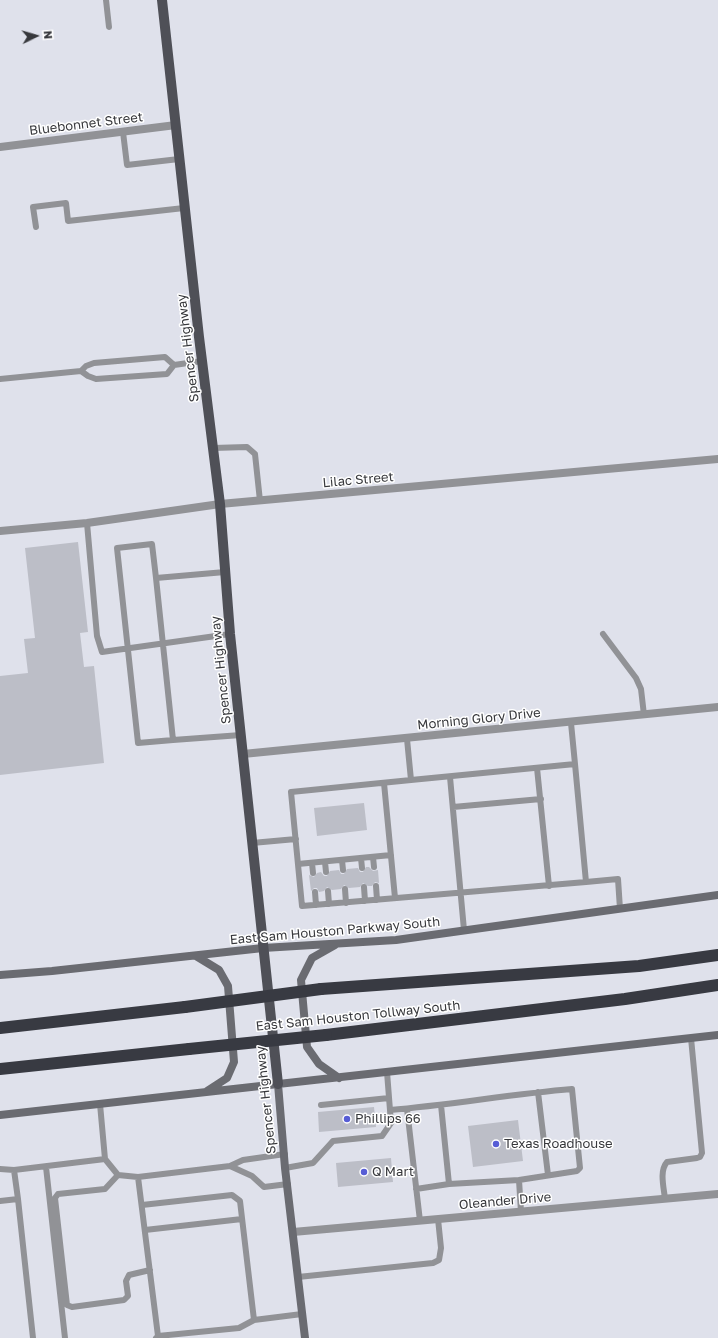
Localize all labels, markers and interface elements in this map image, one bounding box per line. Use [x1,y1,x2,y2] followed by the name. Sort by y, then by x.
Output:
[16,16,56,56] north arrow
[42,30,55,40] text: N
[28,109,144,139] street label: Bluebonnet Street
[174,293,202,403] street label: Spencer Highway
[322,469,394,491] street label: Lilac Street
[208,615,234,725] street label: Spencer Highway
[417,705,541,733] street label: Morning Glory Drive
[229,914,441,948] street label: East Sam Houston Parkway South
[255,998,461,1034] street label: East Sam Houston Tollway South
[253,1045,279,1155] street label: Spencer Highway
[355,1111,421,1127] place label: Phillips 66
[342,1114,352,1124] marker: Phillips 66
[504,1136,613,1152] place label: Texas Roadhouse
[491,1139,501,1149] marker: Texas Roadhouse
[372,1164,414,1180] place label: Q Mart
[359,1167,369,1177] marker: Q Mart
[458,1189,552,1213] street label: Oleander Drive

